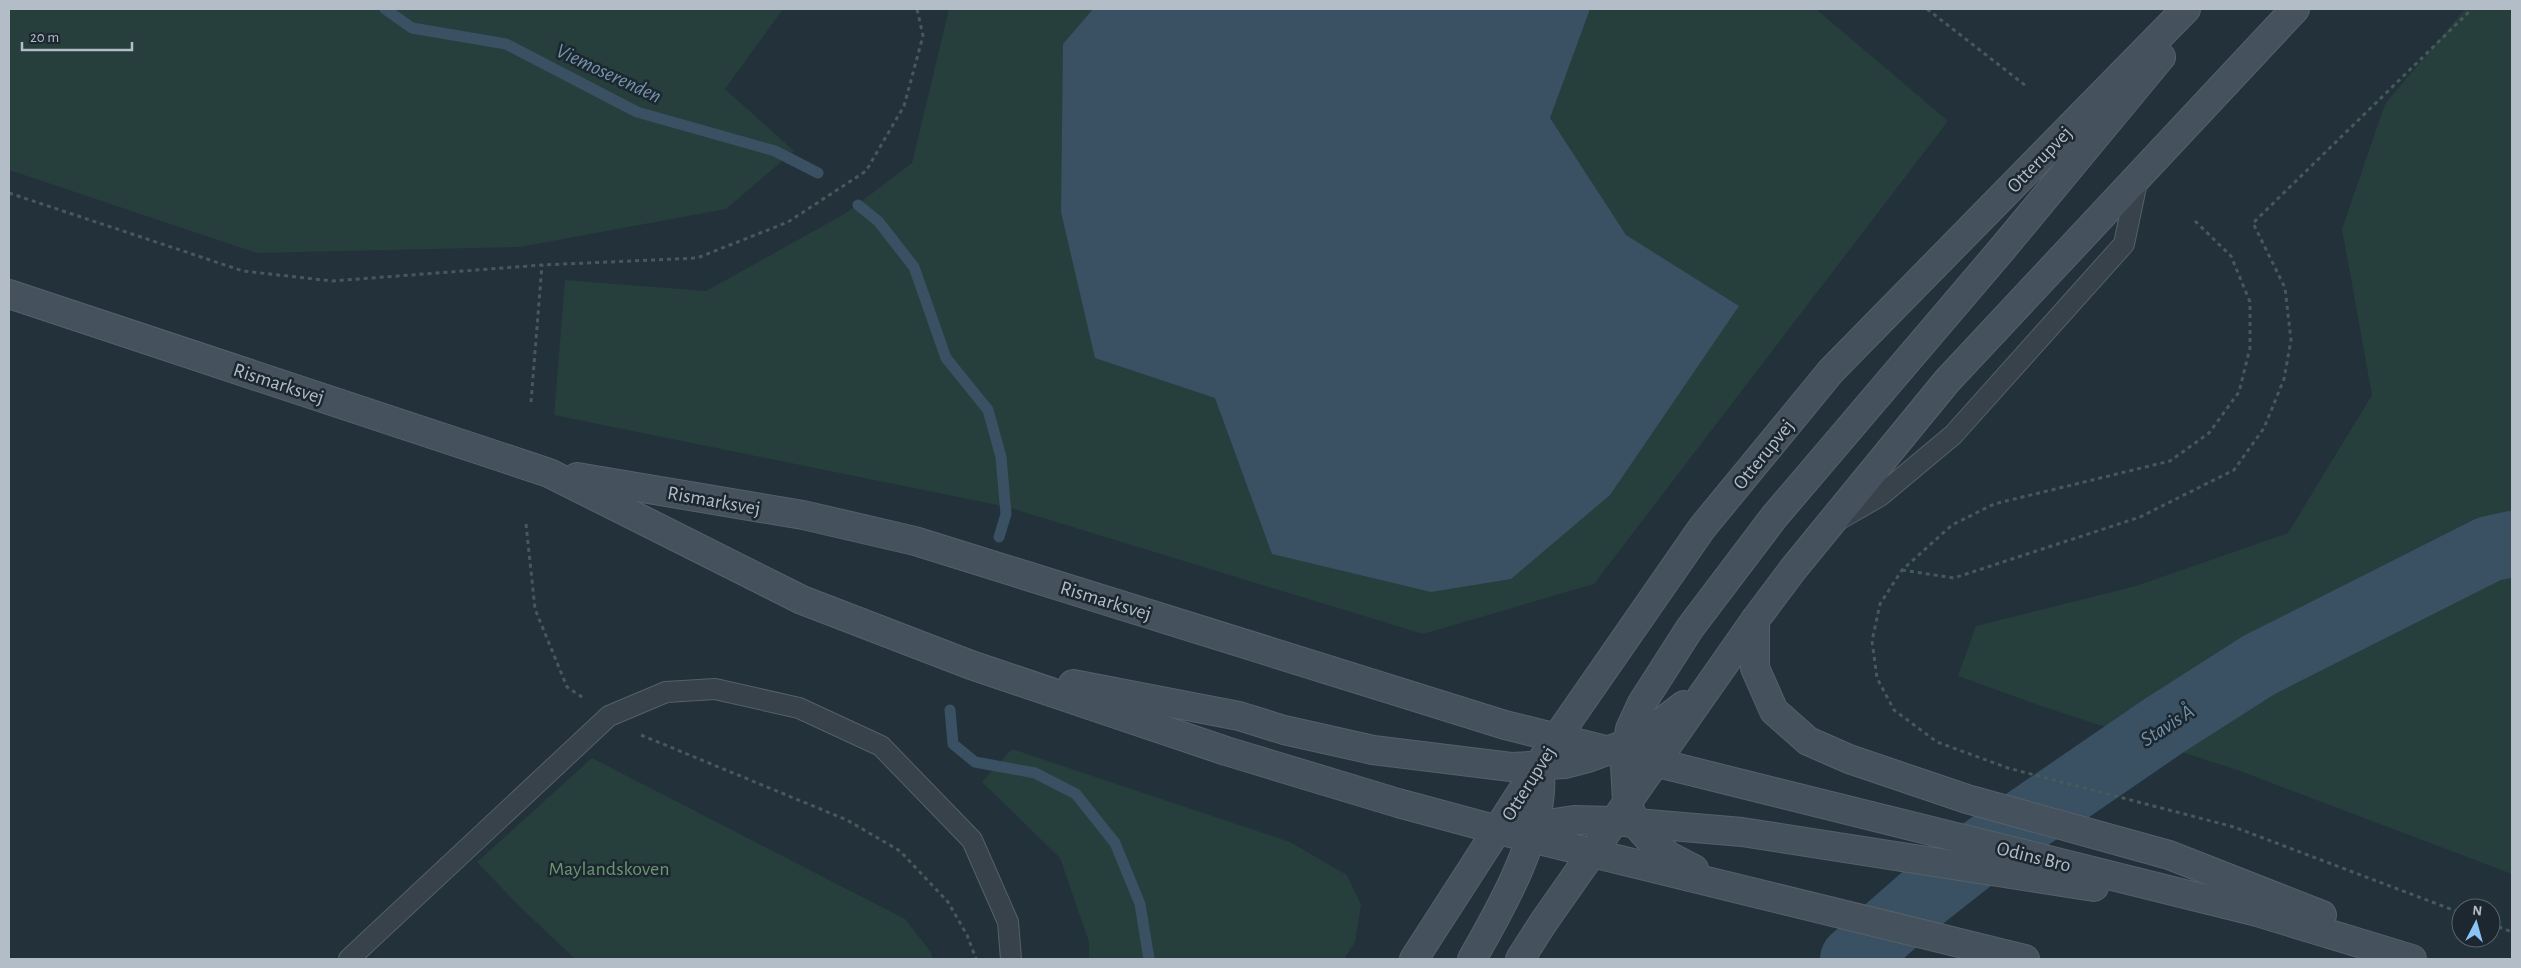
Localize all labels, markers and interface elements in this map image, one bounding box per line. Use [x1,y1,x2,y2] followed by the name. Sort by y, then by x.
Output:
[22,20,132,52] scale bar
[30,30,59,45] text: 20 m
[553,40,665,107] water label: Viemoserenden
[2003,123,2076,197] street label: Otterupvej
[231,360,327,408] street label: Rismarksvej
[1730,416,1798,493] street label: Otterupvej
[666,483,762,519] street label: Rismarksvej
[1058,578,1154,624] street label: Rismarksvej
[2136,699,2198,750] water label: Stavis Å
[1498,743,1559,824] street label: Otterupvej
[1995,838,2073,876] street label: Odins Bro
[548,859,670,879] park label: Maylandskoven
[2451,898,2501,948] north arrow
[2472,904,2483,919] text: N

